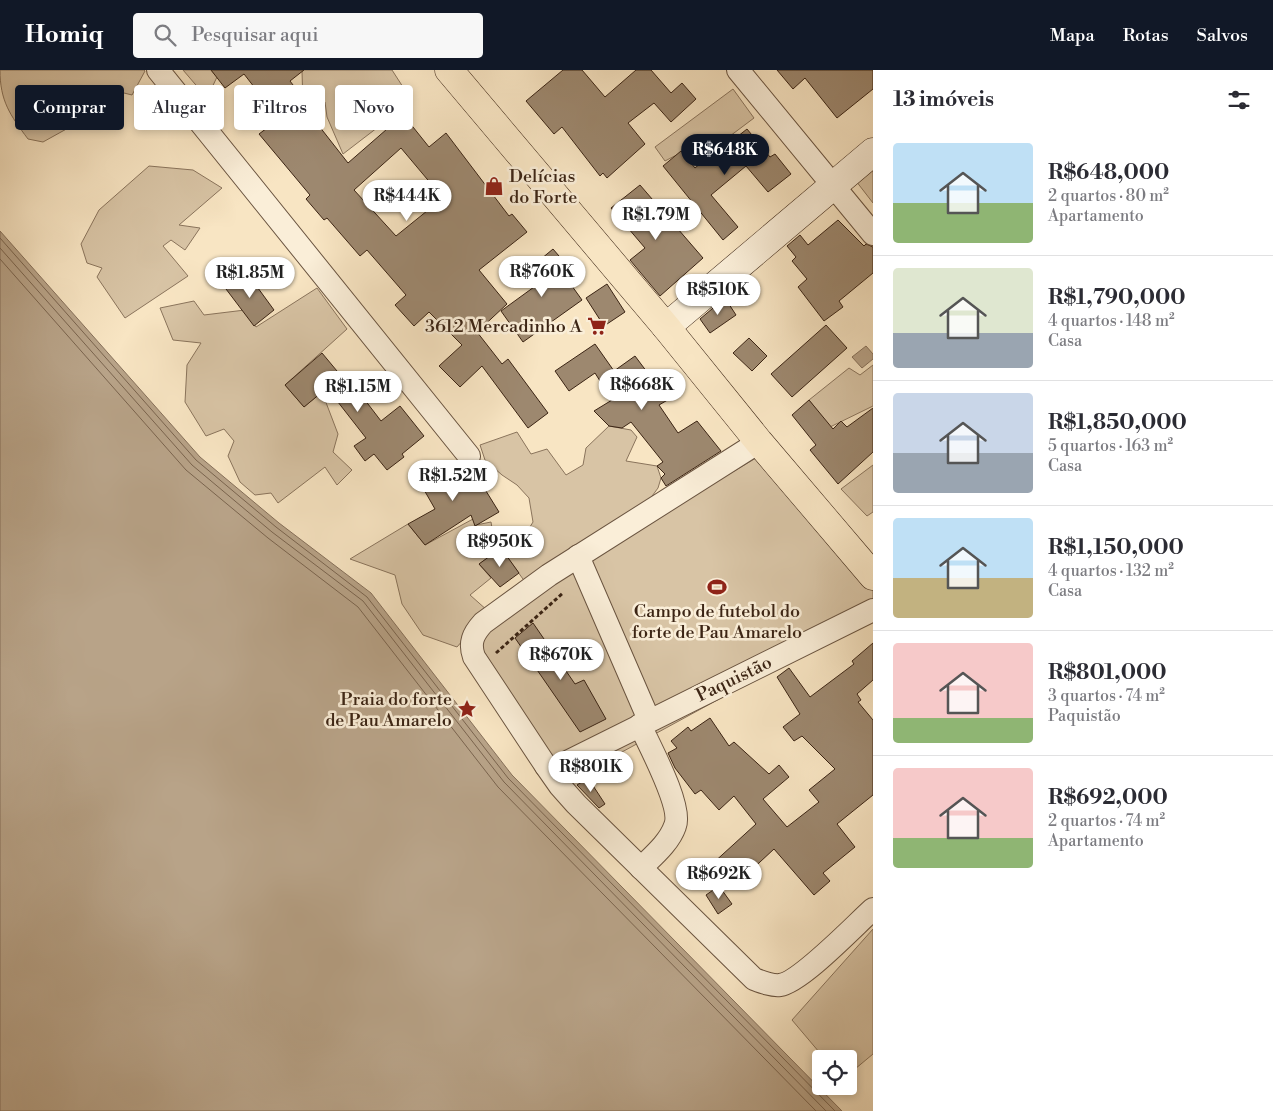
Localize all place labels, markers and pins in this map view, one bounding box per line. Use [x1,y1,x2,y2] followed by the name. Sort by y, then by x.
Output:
[684,134,766,176] pin: R$648K
[509,165,577,209] place label: Delícias do Forte
[483,175,505,197] shop icon: Delícias do Forte
[366,180,448,222] pin: R$444K
[610,198,702,241] pin: R$1.79M
[204,256,296,299] pin: R$1.85M
[501,256,583,298] pin: R$760K
[677,274,759,316] pin: R$510K
[425,315,583,338] place label: 3612 Mercadinho A
[586,315,608,337] supermarket icon: 3612 Mercadinho A
[601,368,683,411] pin: R$668K
[312,370,404,413] pin: R$1.15M
[407,460,499,502] pin: R$1.52M
[459,526,541,568] pin: R$950K
[706,576,728,598] sports icon: Campo de futebol do forte de Pau Amarelo
[632,600,802,644] place label: Campo de futebol do forte de Pau Amarelo
[520,638,602,681] pin: R$670K
[325,688,452,732] place label: Praia do forte de Pau Amarelo
[456,698,478,720] place icon: Praia do forte de Pau Amarelo
[550,750,632,793] pin: R$801K
[678,858,760,900] pin: R$692K

